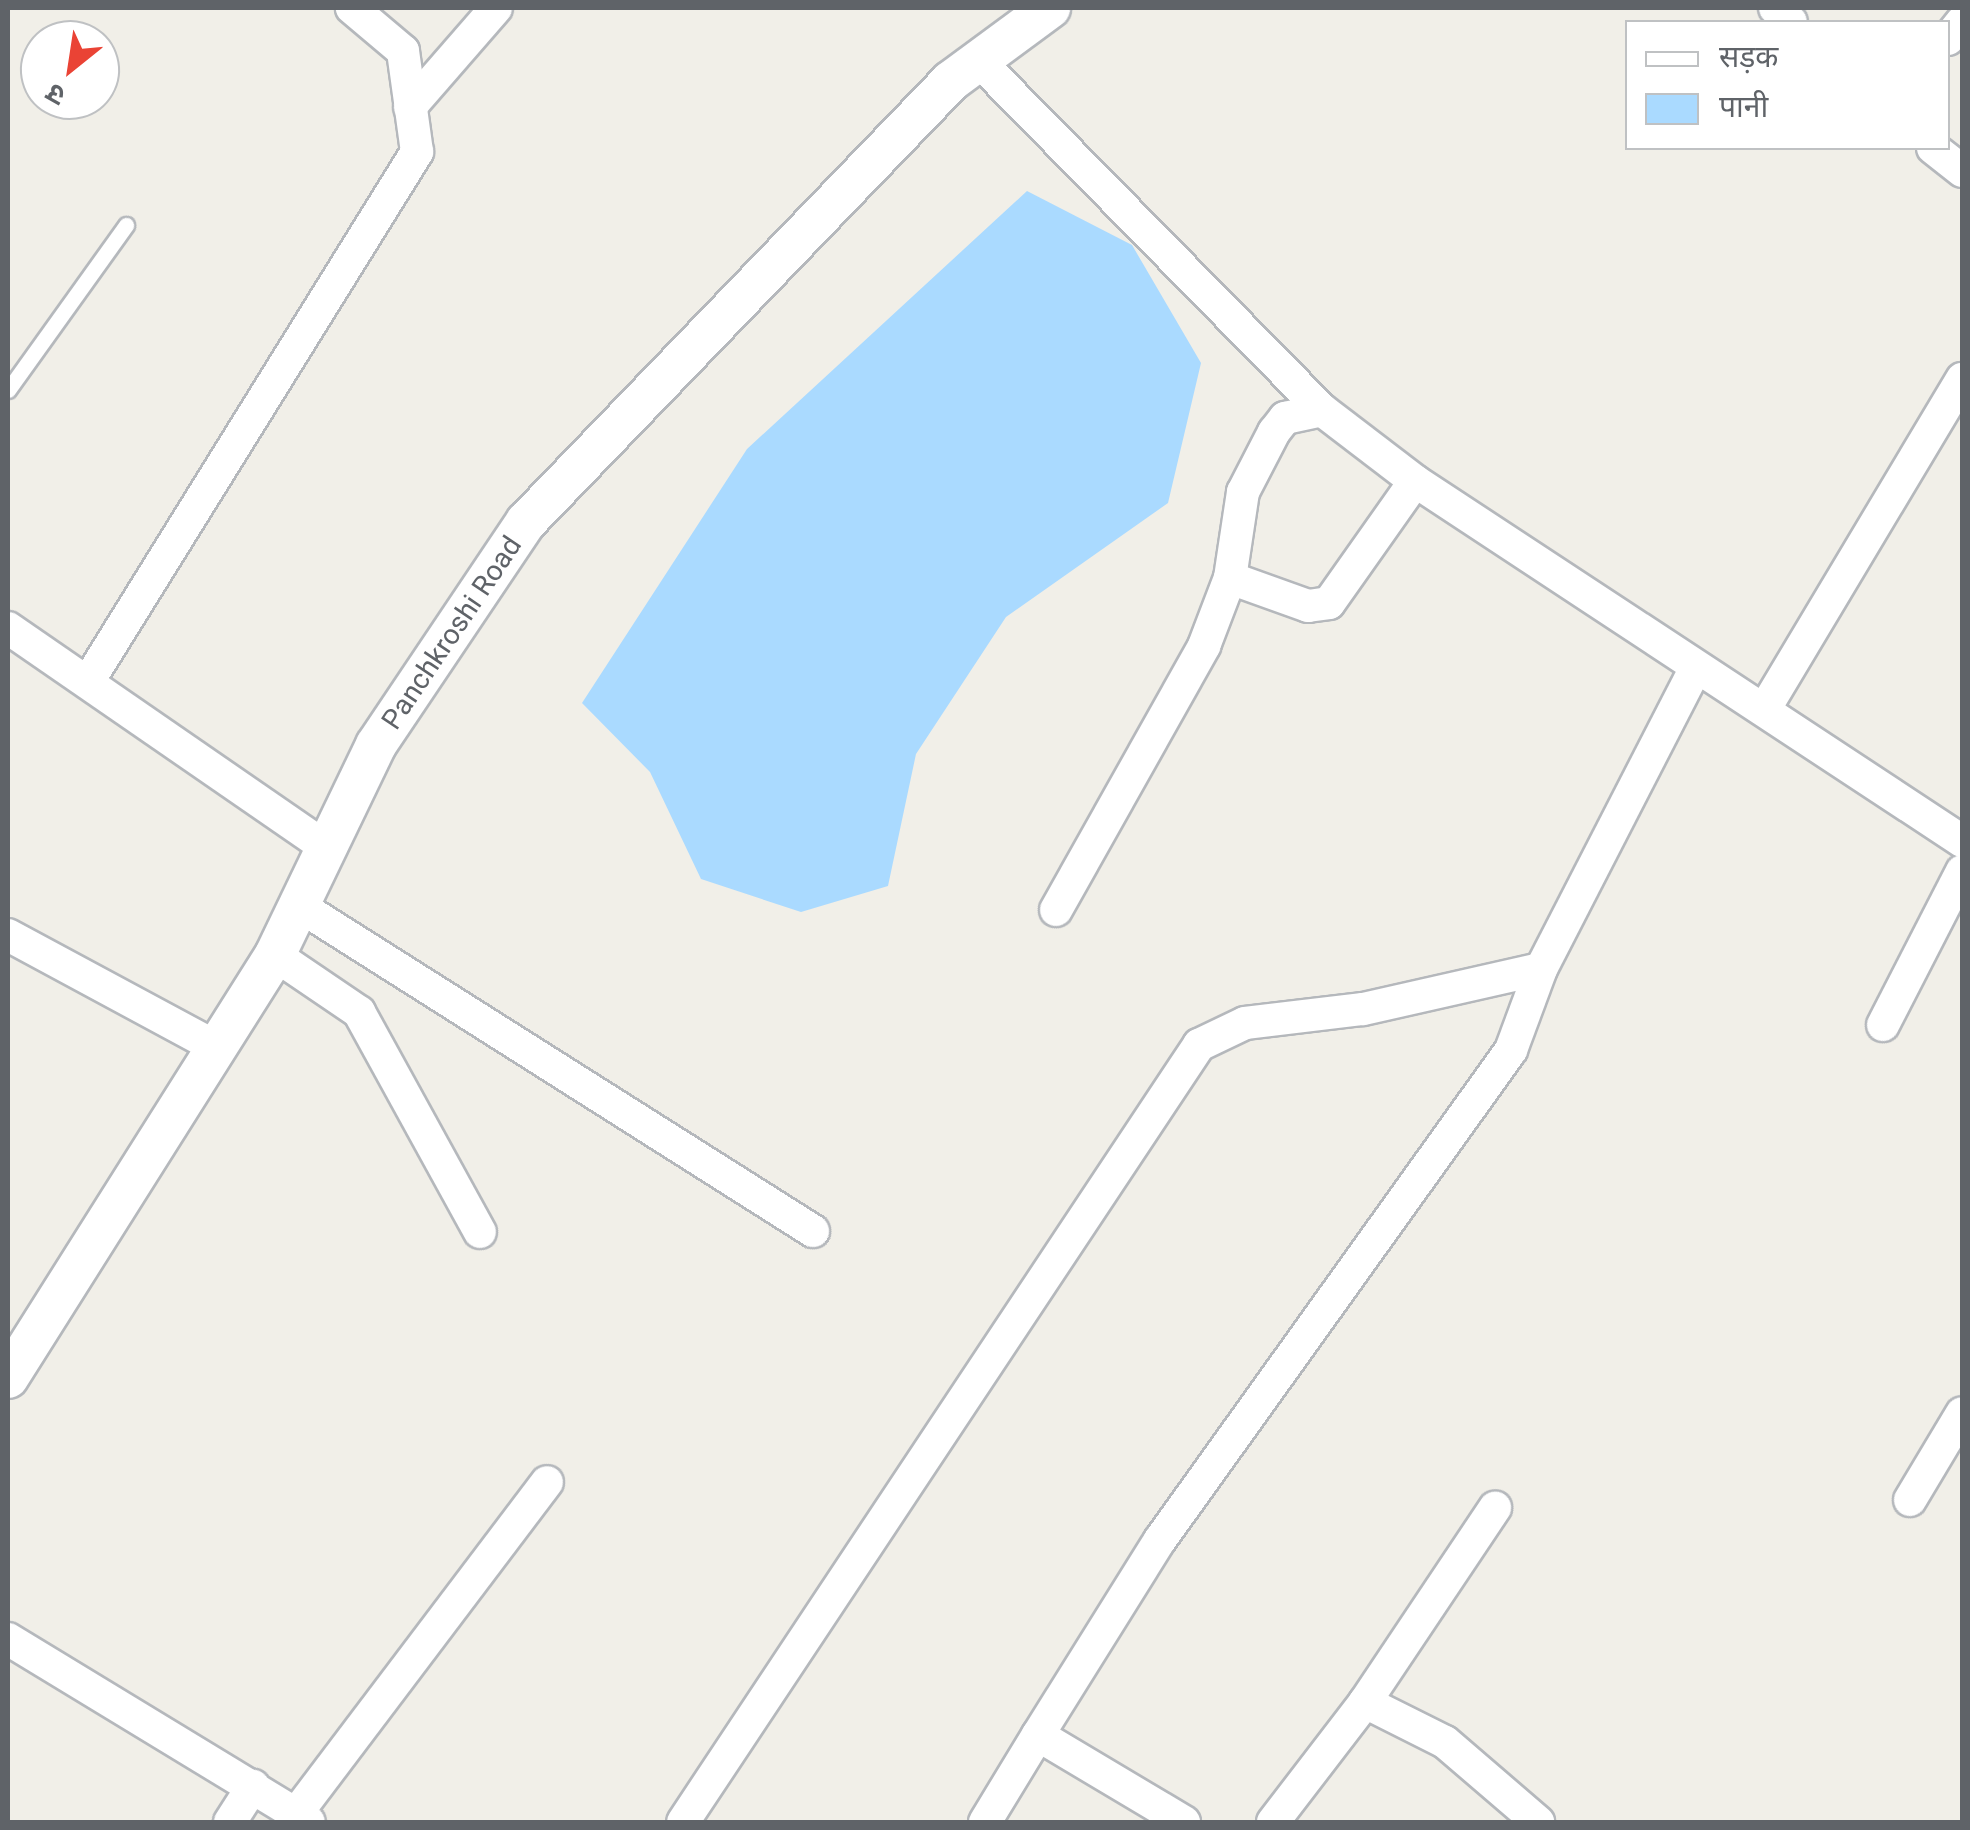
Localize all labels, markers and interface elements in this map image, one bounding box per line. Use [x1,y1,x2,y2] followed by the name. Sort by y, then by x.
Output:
[20,20,120,120] north arrow
[1625,20,1950,150] legend
[1719,39,1778,74] text: सड़क
[40,76,71,113] text: उ
[1719,89,1768,124] text: पानी
[375,530,529,736] street label: Panchkroshi Road

